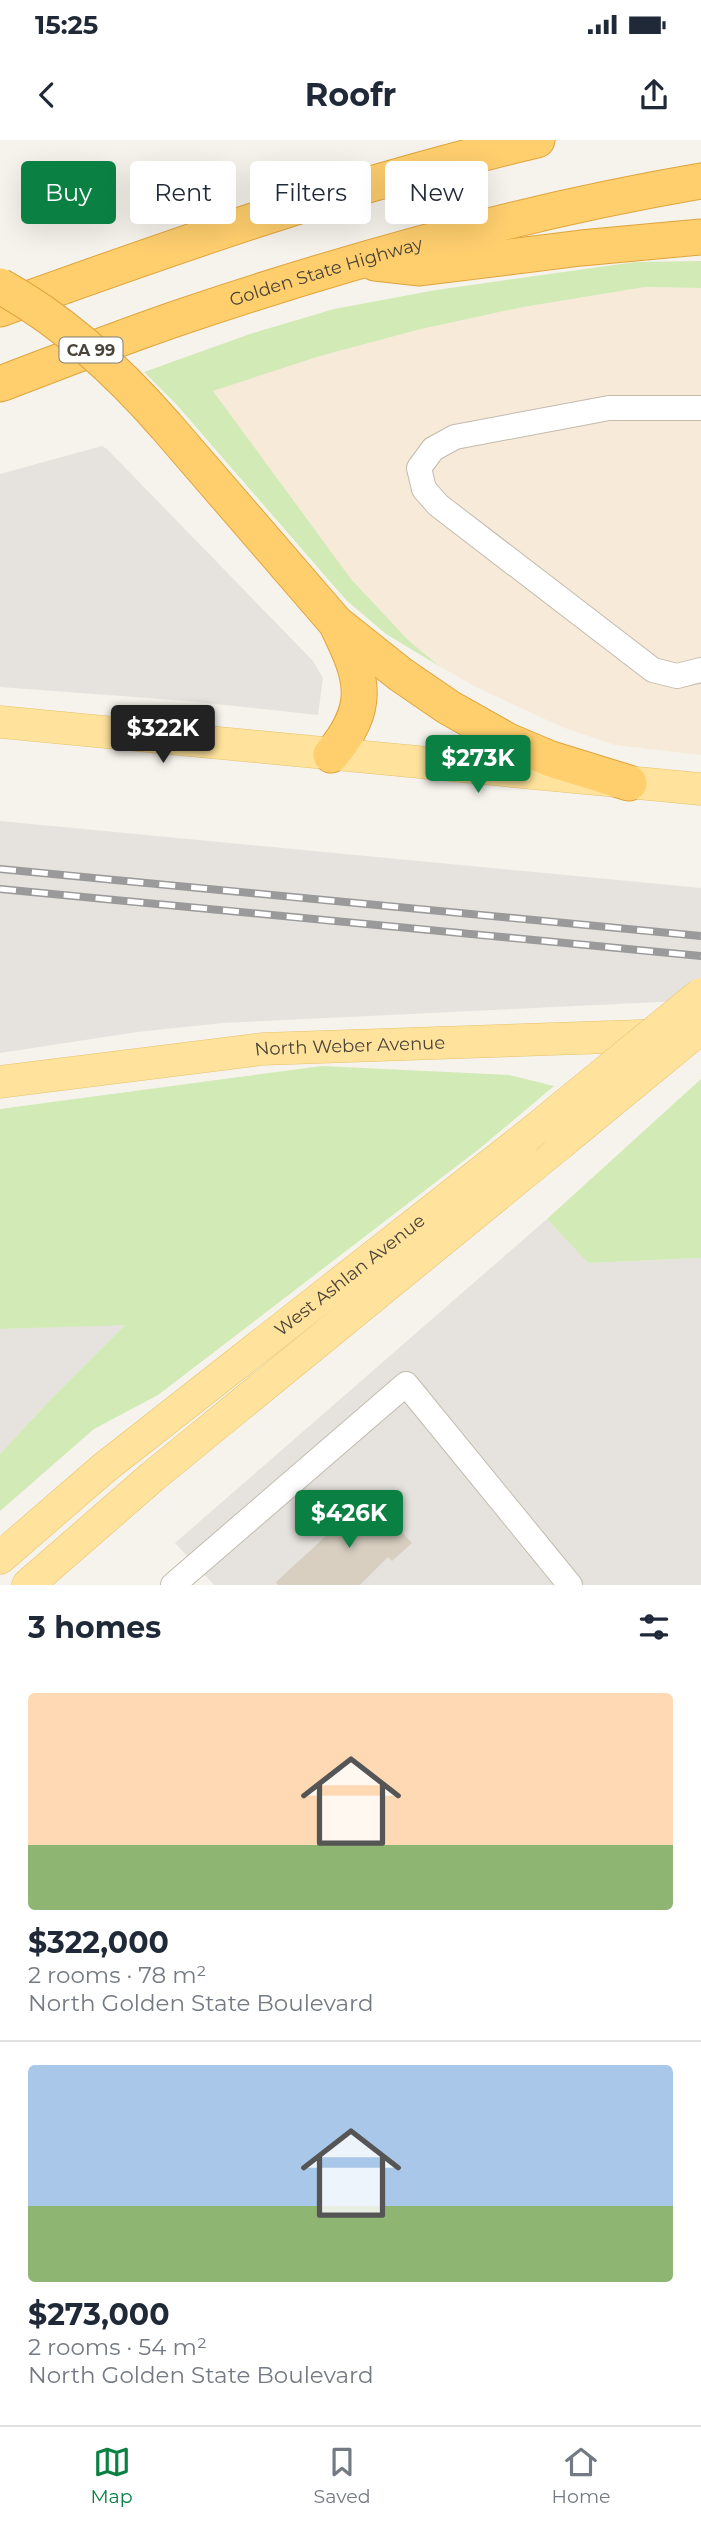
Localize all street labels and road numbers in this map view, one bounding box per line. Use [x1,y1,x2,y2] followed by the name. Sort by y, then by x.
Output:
[227,232,425,311] street label: Golden State Highway
[60,338,122,362] road number: CA 99
[253,1032,446,1061] street label: North Weber Avenue
[270,1209,429,1341] street label: West Ashlan Avenue

